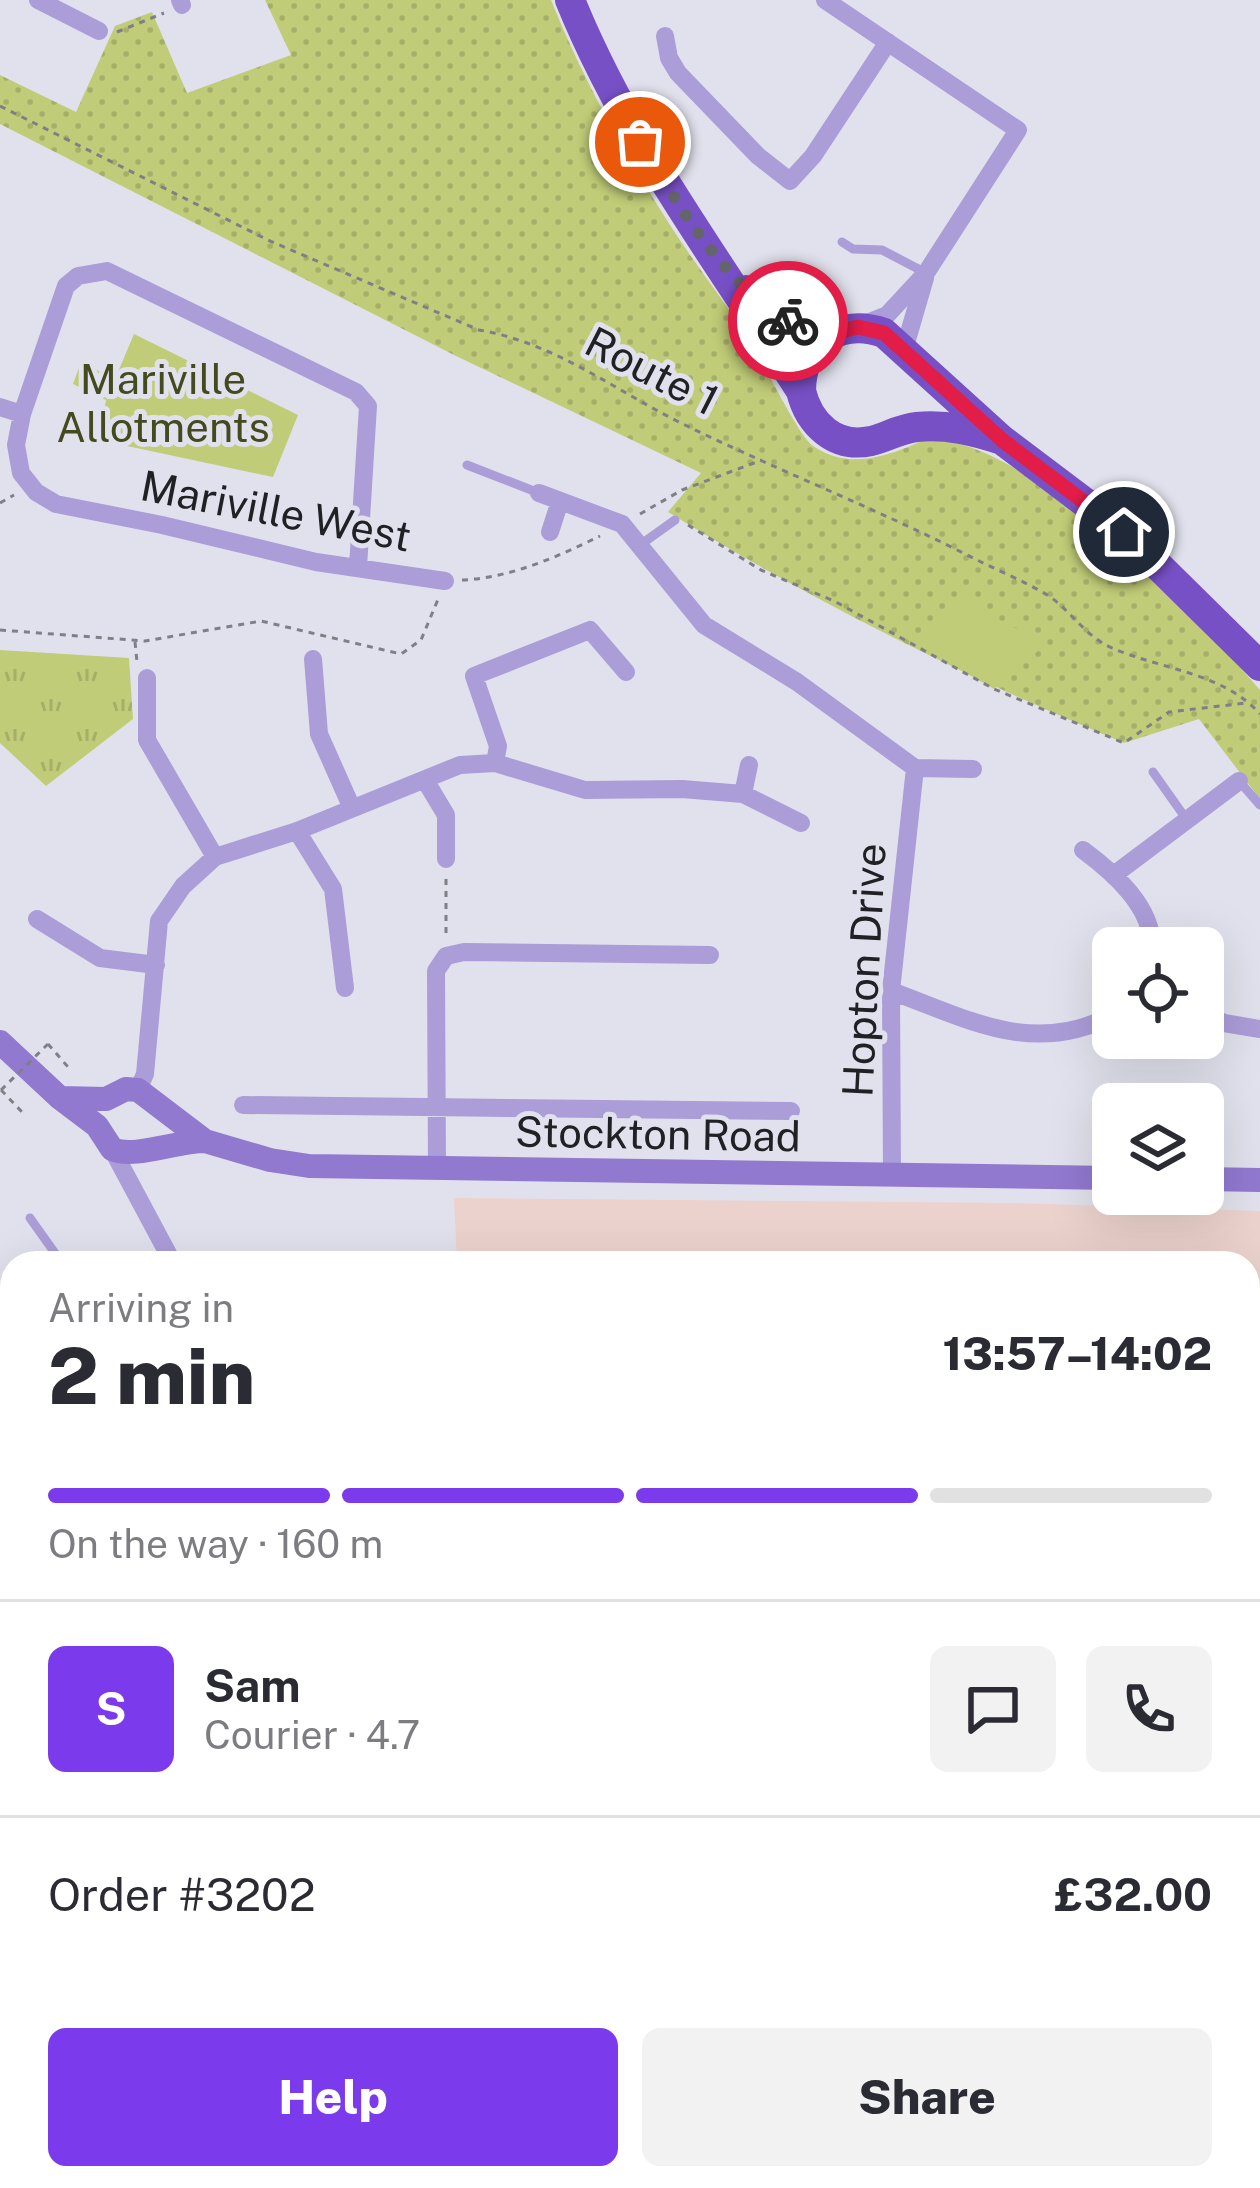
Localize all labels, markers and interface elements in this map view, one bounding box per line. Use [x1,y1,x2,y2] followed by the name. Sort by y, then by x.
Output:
[589,91,691,193] pin
[607,109,673,175] icon: bag
[728,261,848,381] courier
[755,288,821,354] icon: bike
[578,316,727,425] street label: Route 1
[56,354,270,451] park label: Mariville Allotments
[137,460,415,561] street label: Mariville West
[1073,481,1175,583] pin
[1091,499,1157,565] icon: home
[832,842,895,1098] street label: Hopton Drive
[1092,927,1224,1215] map controls
[1092,927,1224,1059] button: locate
[1092,1083,1224,1215] button: layers
[515,1107,801,1160] street label: Stockton Road
[48,1285,234,1331] text: Arriving in
[942,1327,1212,1380] text: 13:57–14:02
[48,1330,255,1422] text: 2 min
[48,1521,383,1567] text: On the way · 160 m
[930,1646,1056,1772] button: chat
[1086,1646,1212,1772] button: phone
[204,1659,301,1712] text: Sam
[95,1682,127,1735] text: S
[204,1712,420,1758] text: Courier · 4.7
[48,1868,315,1921] text: Order #3202
[1054,1868,1212,1921] text: £32.00
[48,2028,618,2166] button: Help
[642,2028,1212,2166] button: Share

